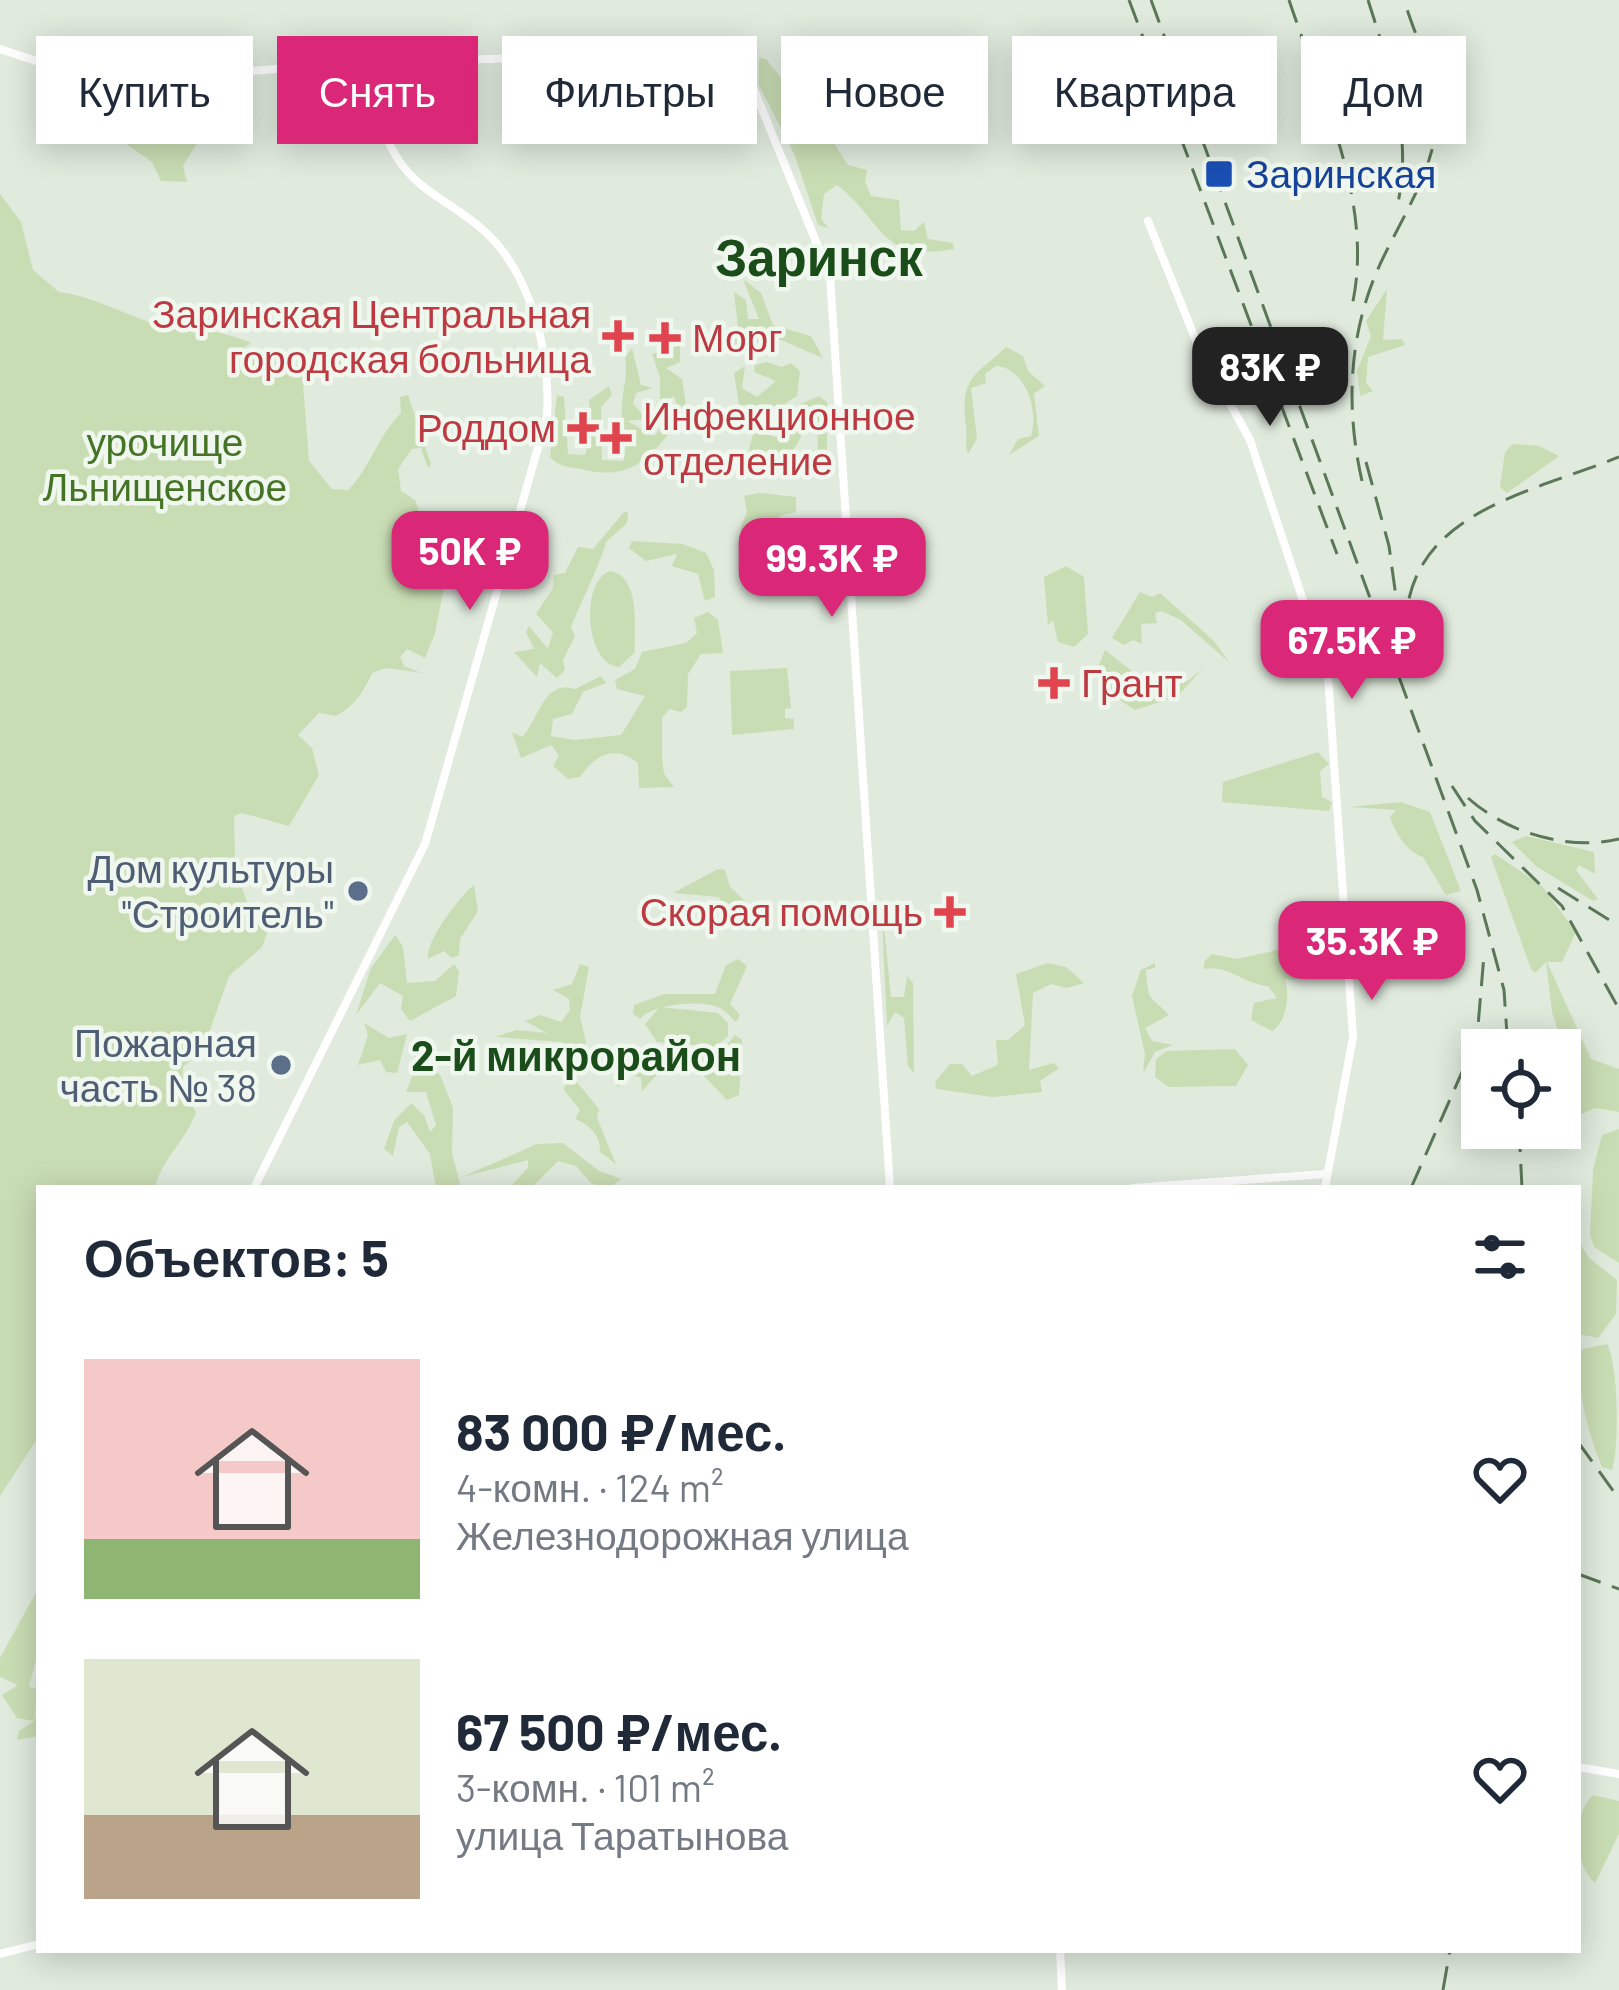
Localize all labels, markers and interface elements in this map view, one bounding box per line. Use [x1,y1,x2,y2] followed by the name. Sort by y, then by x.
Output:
[36,36,253,144] chip: Купить
[277,36,478,144] chip: Снять
[502,36,757,144] chip: Фильтры
[781,36,988,144] chip: Новое
[1012,36,1277,144] chip: Квартира
[1301,36,1466,144] chip: Дом
[1246,149,1437,196] place label: Заринская
[1203,158,1235,190] marker: Заринская
[715,225,923,287] district label: Заринск
[152,289,591,381] place label: Заринская Центральная городская больница
[692,313,783,360] place label: Морг
[602,320,634,352] marker: Заринская Центральная городская больница
[649,322,681,354] marker: Морг
[1186,327,1354,429] pin: 83K ₽
[1219,342,1321,389] text: 83K ₽
[643,391,916,483] place label: Инфекционное отделение
[417,403,556,450] place label: Роддом
[567,412,599,444] marker: Роддом
[43,417,287,509] park label: урочище Льнищенское
[600,422,632,454] marker: Инфекционное отделение
[386,511,554,613] pin: 50K ₽
[721,518,943,620] pin: 99.3K ₽
[419,526,521,573] text: 50K ₽
[766,533,898,580] text: 99.3K ₽
[1241,600,1463,702] pin: 67.5K ₽
[1288,615,1416,662] text: 67.5K ₽
[1081,658,1183,705] place label: Грант
[1038,667,1070,699] marker: Грант
[88,844,334,936] place label: Дом культуры "Строитель"
[345,878,371,904] marker: Дом культуры "Строитель"
[640,887,923,934] place label: Скорая помощь
[934,896,966,928] marker: Скорая помощь
[1261,901,1483,1003] pin: 35.3K ₽
[1305,916,1439,963] text: 35.3K ₽
[59,1018,257,1110] place label: Пожарная часть № 38
[411,1029,741,1080] district label: 2-й микрорайон
[1461,1029,1581,1149] map controls
[1461,1029,1581,1149] button: locate
[268,1052,294,1078] marker: Пожарная часть № 38
[1467,1224,1533,1290] icon: filters
[84,1226,389,1287] text: Объектов: 5
[456,1400,786,1461] text: 83 000 ₽/мес.
[180,1407,324,1551] icon: home
[1467,1446,1533,1512] icon: heart
[456,1463,724,1510] text: 4-комн. · 124 m²
[456,1511,909,1558] text: Железнодорожная улица
[456,1700,782,1761] text: 67 500 ₽/мес.
[180,1707,324,1851] icon: home
[1467,1746,1533,1812] icon: heart
[456,1763,715,1810] text: 3-комн. · 101 m²
[456,1811,788,1858] text: улица Таратынова

